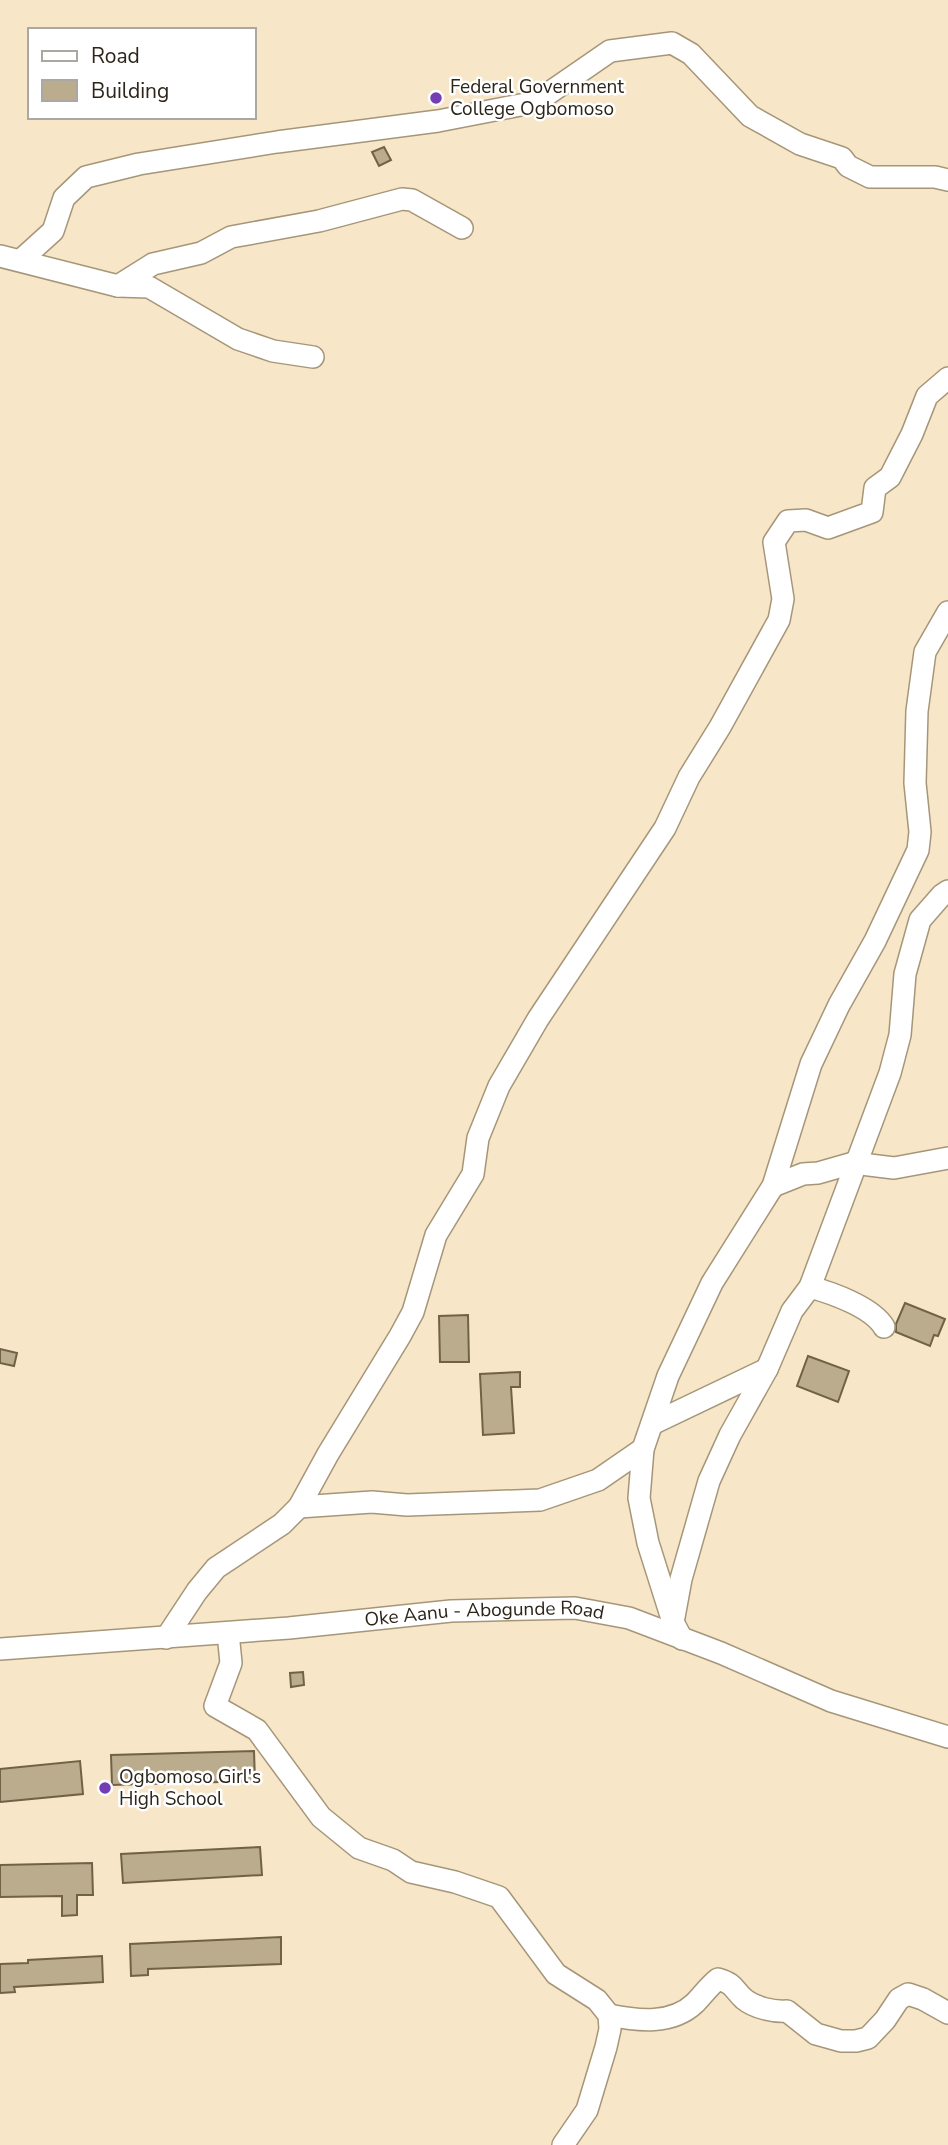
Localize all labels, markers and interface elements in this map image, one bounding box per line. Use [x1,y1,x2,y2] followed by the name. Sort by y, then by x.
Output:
[28,28,256,119] legend
[91,42,140,70] text: Road
[450,74,624,122] place label: Federal Government College Ogbomoso
[91,77,169,105] text: Building
[428,90,444,106] marker: Federal Government College Ogbomoso
[363,1595,606,1633] street label: Oke Aanu - Abogunde Road
[119,1764,261,1812] place label: Ogbomoso Girl's High School
[97,1780,113,1796] marker: Ogbomoso Girl's High School

